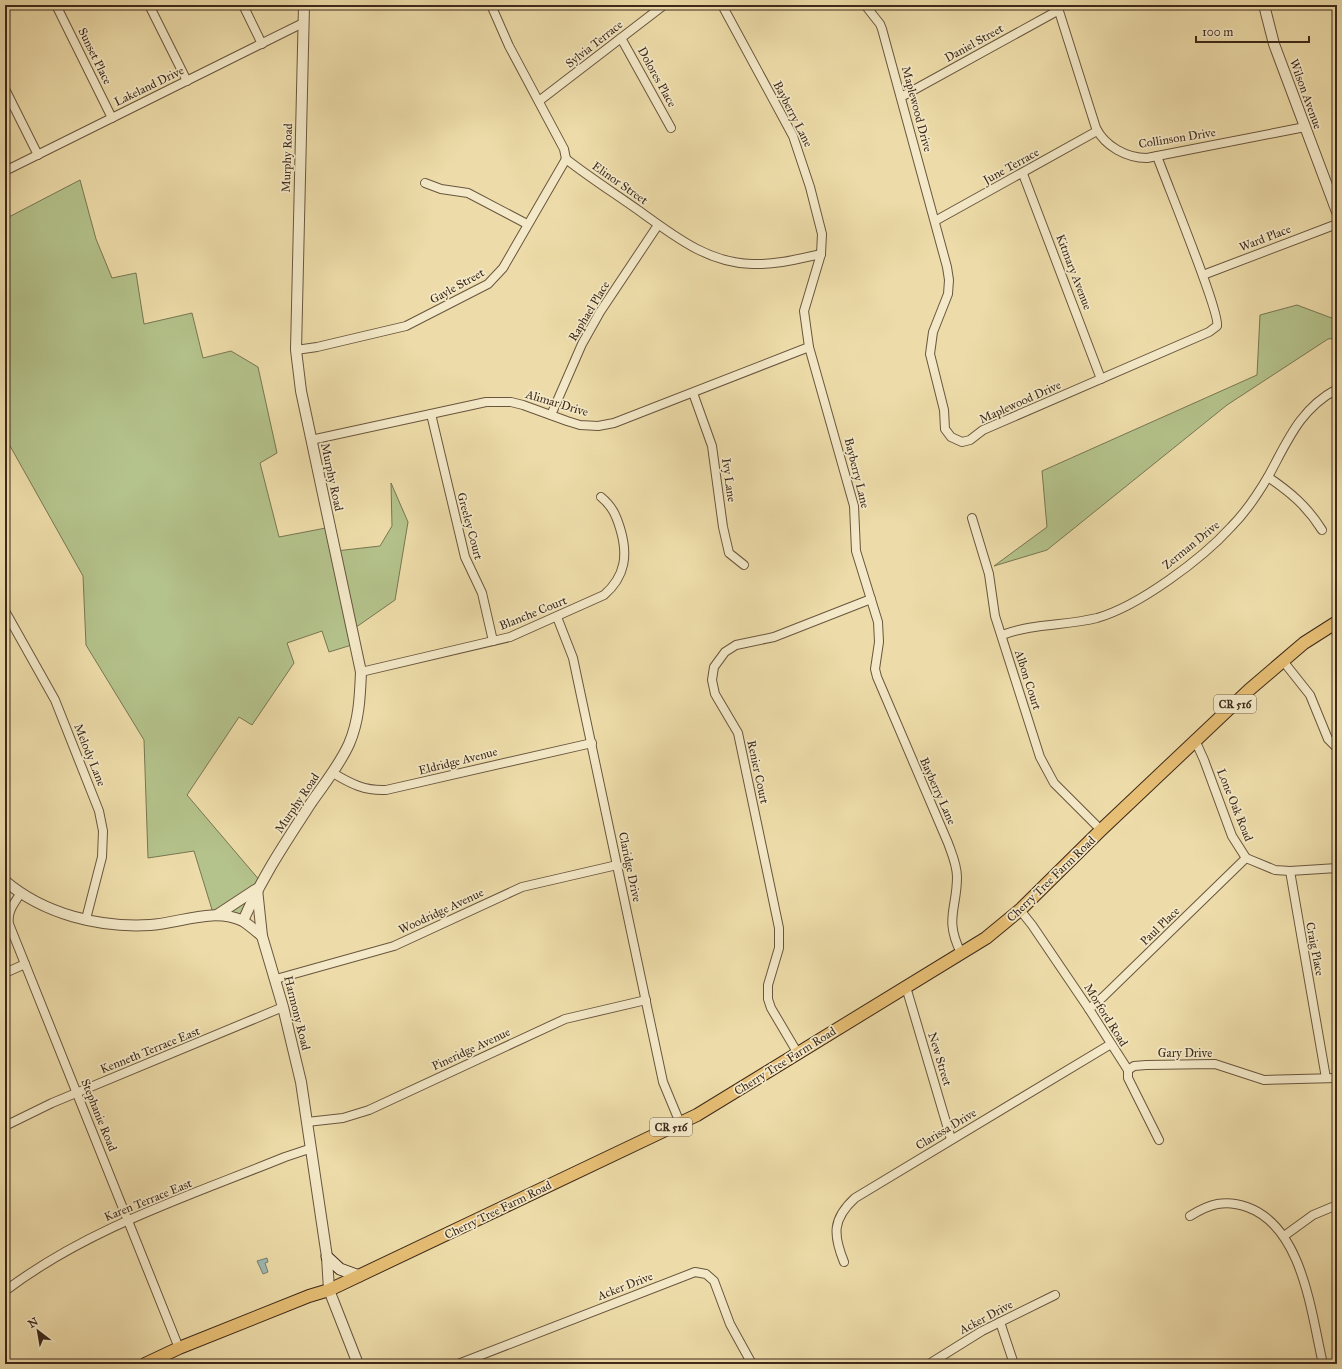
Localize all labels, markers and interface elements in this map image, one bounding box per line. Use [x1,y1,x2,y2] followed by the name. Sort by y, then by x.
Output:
[563,17,625,71] street label: Sylvia Terrace
[1196,18,1309,44] scale bar
[942,21,1006,65] street label: Daniel Street
[75,25,115,87] street label: Sunset Place
[1202,25,1233,39] text: 100 m
[635,45,679,109] street label: Dolores Place
[1287,57,1325,131] street label: Wilson Avenue
[112,63,186,109] street label: Lakeland Drive
[899,65,935,153] street label: Maplewood Drive
[770,79,816,149] street label: Bayberry Lane
[279,123,295,193] street label: Murphy Road
[1137,125,1217,151] street label: Collinson Drive
[979,145,1042,189] street label: June Terrace
[590,159,651,208] street label: Elinor Street
[1237,222,1293,254] street label: Ward Place
[1053,232,1095,312] street label: Kitmary Avenue
[427,265,487,307] street label: Gayle Street
[566,279,612,343] street label: Raphael Place
[977,378,1063,426] street label: Maplewood Drive
[523,387,590,419] street label: Alimar Drive
[842,436,872,510] street label: Bayberry Lane
[318,442,346,512] street label: Murphy Road
[719,457,739,503] street label: Ivy Lane
[454,491,486,562] street label: Greeley Court
[1160,518,1222,572] street label: Zerman Drive
[497,593,569,633] street label: Blanche Court
[1011,647,1044,712] street label: Albon Court
[1214,695,1256,713] road number: CR 516
[71,722,109,788] street label: Melody Lane
[744,739,772,806] street label: Renier Court
[417,744,499,779] street label: Eldridge Avenue
[917,755,959,827] street label: Bayberry Lane
[1214,767,1256,843] street label: Lone Oak Road
[272,770,322,836] street label: Murphy Road
[615,831,644,903] street label: Claridge Drive
[1004,833,1098,925] street label: Cherry Tree Farm Road
[396,885,486,938] street label: Woodridge Avenue
[1137,904,1183,948] street label: Paul Place
[1302,921,1327,977] street label: Craig Place
[281,974,313,1052] street label: Harmony Road
[1081,981,1131,1049] street label: Morford Road
[98,1023,203,1076] street label: Kenneth Terrace East
[732,1024,838,1098] street label: Cherry Tree Farm Road
[430,1025,513,1074] street label: Pineridge Avenue
[925,1031,955,1088] street label: New Street
[1158,1046,1212,1060] street label: Gary Drive
[78,1077,120,1153] street label: Stephanie Road
[913,1105,979,1153] street label: Clarissa Drive
[650,1118,692,1136] road number: CR 516
[102,1176,195,1224] street label: Karen Terrace East
[442,1178,554,1242] street label: Cherry Tree Farm Road
[594,1269,655,1303] street label: Acker Drive
[956,1297,1015,1337] street label: Acker Drive
[18,1311,58,1351] north arrow
[26,1315,41,1331] text: N

